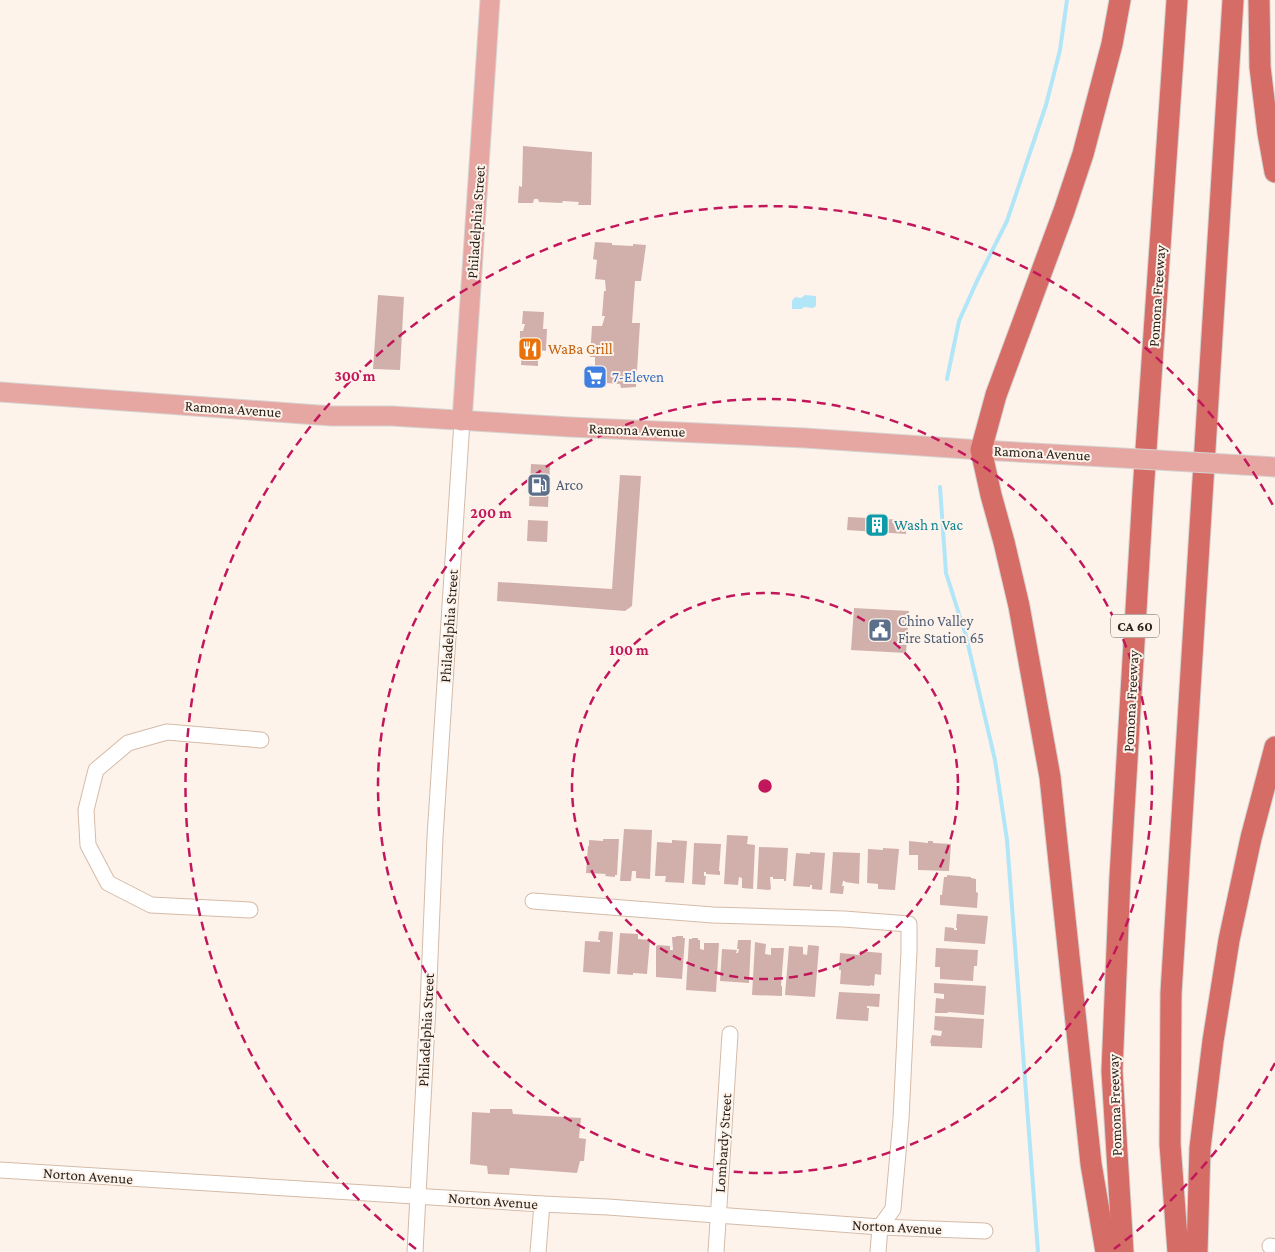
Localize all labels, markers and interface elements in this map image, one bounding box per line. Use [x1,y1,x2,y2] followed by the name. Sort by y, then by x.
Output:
[464,164,489,279] street label: Philadelphia Street
[1145,244,1170,348] street label: Pomona Freeway
[517,336,543,362] restaurant icon: WaBa Grill
[548,341,613,357] place label: WaBa Grill
[582,364,608,390] supermarket icon: 7-Eleven
[334,368,376,384] text: 300 m
[612,369,664,385] place label: 7-Eleven
[184,398,282,420] street label: Ramona Avenue
[588,420,686,440] street label: Ramona Avenue
[993,442,1091,464] street label: Ramona Avenue
[526,472,552,498] fuel station icon: Arco
[556,477,583,493] place label: Arco
[470,505,512,521] text: 200 m
[864,512,890,538] building icon: Wash n Vac
[894,517,963,533] place label: Wash n Vac
[437,568,462,683] street label: Philadelphia Street
[898,613,984,646] place label: Chino Valley Fire Station 65
[1111,614,1159,638] road number: CA 60
[867,617,893,643] public building icon: Chino Valley Fire Station 65
[609,642,649,658] text: 100 m
[1120,649,1143,752] street label: Pomona Freeway
[756,777,774,795] centre of rings
[415,972,438,1087] street label: Philadelphia Street
[1105,1054,1126,1156] street label: Pomona Freeway
[712,1092,736,1193] street label: Lombardy Street
[43,1165,134,1187] street label: Norton Avenue
[448,1190,539,1212] street label: Norton Avenue
[852,1217,943,1237] street label: Norton Avenue

